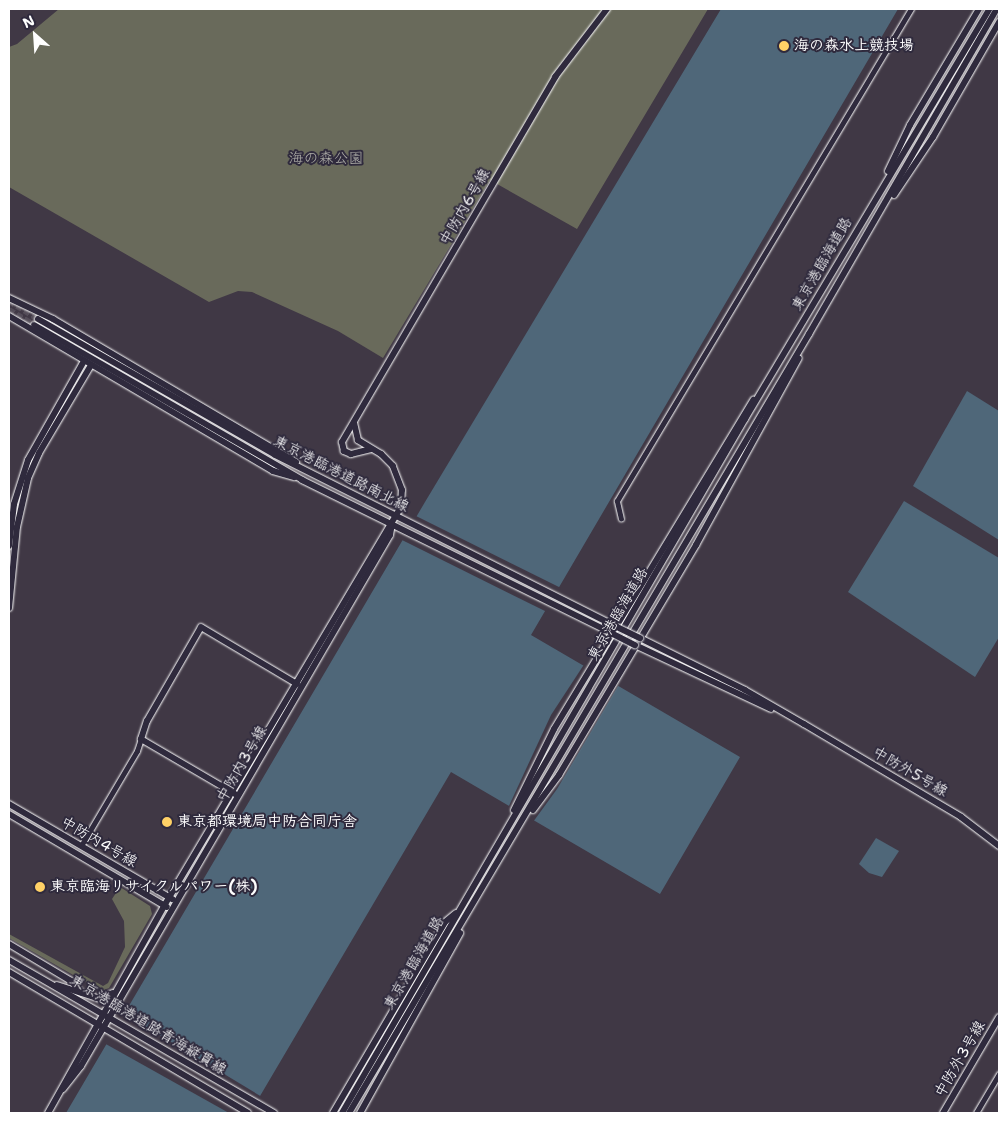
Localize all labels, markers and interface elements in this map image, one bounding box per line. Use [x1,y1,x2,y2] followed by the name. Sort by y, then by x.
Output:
[10,10,60,60] north arrow
[19,11,37,32] text: N
[794,37,914,55] place label: 海の森水上競技場
[778,40,790,52] marker: 海の森水上競技場
[289,150,363,168] park label: 海の森公園
[436,165,494,249] street label: 中防内6号線
[788,214,856,314] street label: 東京港臨海道路
[270,432,412,516] street label: 東京港臨港道路南北線
[584,564,652,664] street label: 東京港臨海道路
[213,722,271,806] street label: 中防内3号線
[869,743,951,801] street label: 中防外5号線
[57,813,141,871] street label: 中防内4号線
[177,813,357,831] place label: 東京都環境局中防合同庁舎
[161,816,173,828] marker: 東京都環境局中防合同庁舎
[50,878,259,896] place label: 東京臨海リサイクルパワー(株)
[34,881,46,893] marker: 東京臨海リサイクルパワー(株)
[380,913,448,1013] street label: 東京港臨海道路
[66,971,230,1079] street label: 東京港臨港道路青海縦貫線
[931,1017,989,1101] street label: 中防外3号線

